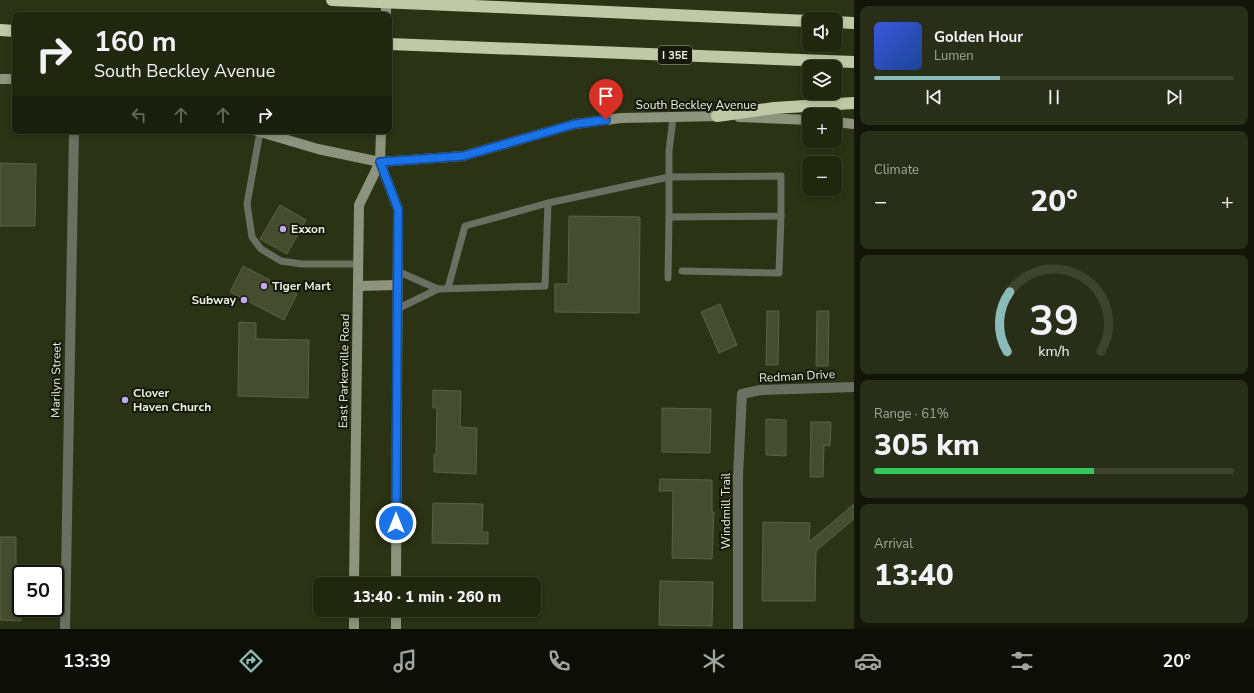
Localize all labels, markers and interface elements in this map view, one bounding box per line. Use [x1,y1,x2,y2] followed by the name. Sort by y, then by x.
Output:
[802,12,842,196] map controls
[802,12,842,52] button: sound
[94,23,177,61] text: 160 m
[934,27,1023,47] text: Golden Hour
[28,28,80,80] icon: right
[658,46,692,64] road number: I 35E
[934,47,974,65] text: Lumen
[94,59,275,83] text: South Beckley Avenue
[802,60,842,100] button: layers
[589,79,623,120] pin
[595,85,617,107] icon: arrive
[923,86,945,108] icon: previous
[1043,86,1065,108] icon: pause
[1163,86,1185,108] icon: next
[636,97,756,113] street label: South Beckley Avenue
[128,104,150,126] icon: left
[170,104,192,126] icon: ahead
[212,104,234,126] icon: ahead
[254,104,276,126] icon: right
[802,108,842,148] button: +
[802,156,842,196] button: −
[874,161,919,179] text: Climate
[1030,181,1078,222] text: 20°
[874,187,887,217] text: −
[1221,187,1234,217] text: +
[291,221,325,237] place label: Exxon
[278,224,288,234] marker: Exxon
[272,278,331,294] place label: Tiger Mart
[259,281,269,291] marker: Tiger Mart
[191,292,237,308] place label: Subway
[1029,293,1079,350] text: 39
[239,295,249,305] marker: Subway
[335,314,353,428] street label: East Parkerville Road
[47,341,65,418] street label: Marilyn Street
[1038,342,1070,361] text: km/h
[759,366,835,386] street label: Redman Drive
[133,385,211,415] place label: Clover Haven Church
[120,395,130,405] marker: Clover Haven Church
[874,405,949,423] text: Range · 61%
[874,425,980,466] text: 305 km
[718,472,734,549] street label: Windmill Trail
[375,502,417,544] position arrow
[874,535,913,553] text: Arrival
[874,555,954,596] text: 13:40
[12,565,64,617] speed limit sign: 50
[353,587,501,607] text: 13:40 · 1 min · 260 m
[237,647,265,675] icon: directions
[391,647,419,675] icon: music
[545,647,573,675] icon: phone
[700,647,728,675] icon: climate
[854,647,882,675] icon: car
[1008,647,1036,675] icon: filters
[63,649,111,673] text: 13:39
[1162,649,1191,673] text: 20°

